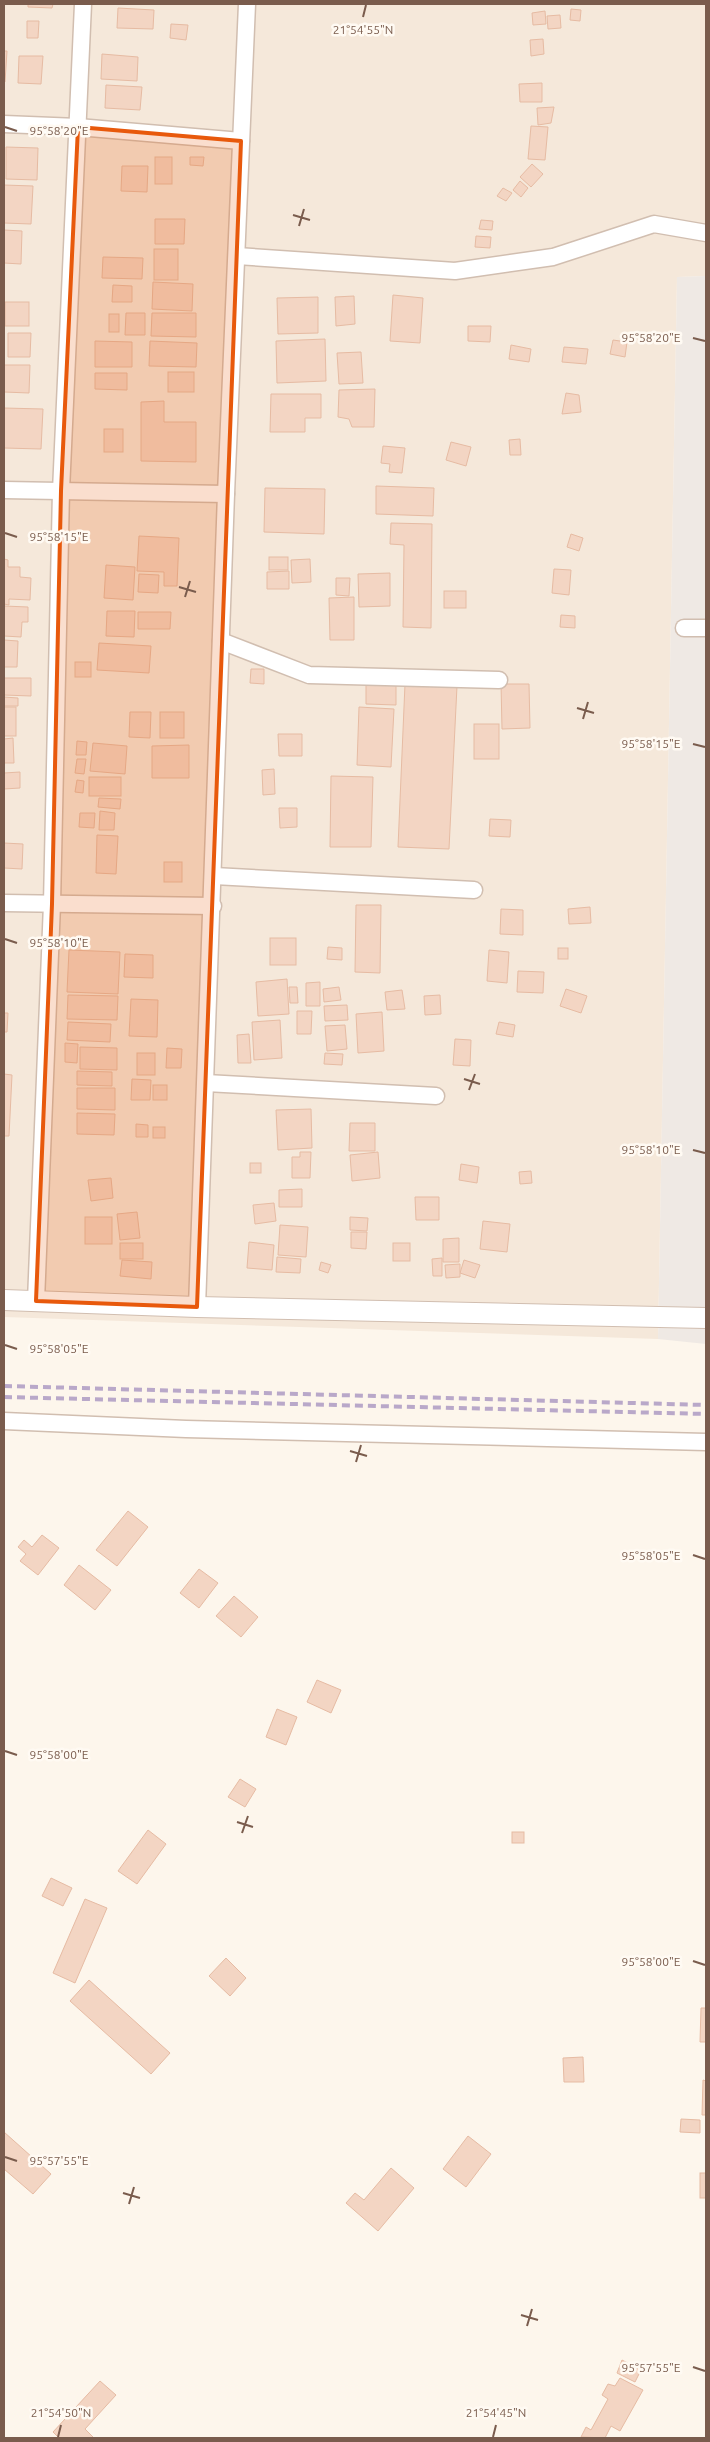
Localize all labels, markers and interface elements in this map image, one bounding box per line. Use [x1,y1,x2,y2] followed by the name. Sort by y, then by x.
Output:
[333,23,393,36] text: 21°54'55"N
[30,124,89,137] text: 95°58'20"E
[622,331,681,344] text: 95°58'20"E
[30,530,89,543] text: 95°58'15"E
[622,737,681,750] text: 95°58'15"E
[30,936,89,949] text: 95°58'10"E
[622,1143,681,1156] text: 95°58'10"E
[30,1342,89,1355] text: 95°58'05"E
[622,1549,681,1562] text: 95°58'05"E
[30,1748,89,1761] text: 95°58'00"E
[622,1955,681,1968] text: 95°58'00"E
[30,2154,89,2167] text: 95°57'55"E
[622,2361,681,2374] text: 95°57'55"E
[31,2406,91,2419] text: 21°54'50"N
[466,2406,526,2419] text: 21°54'45"N

